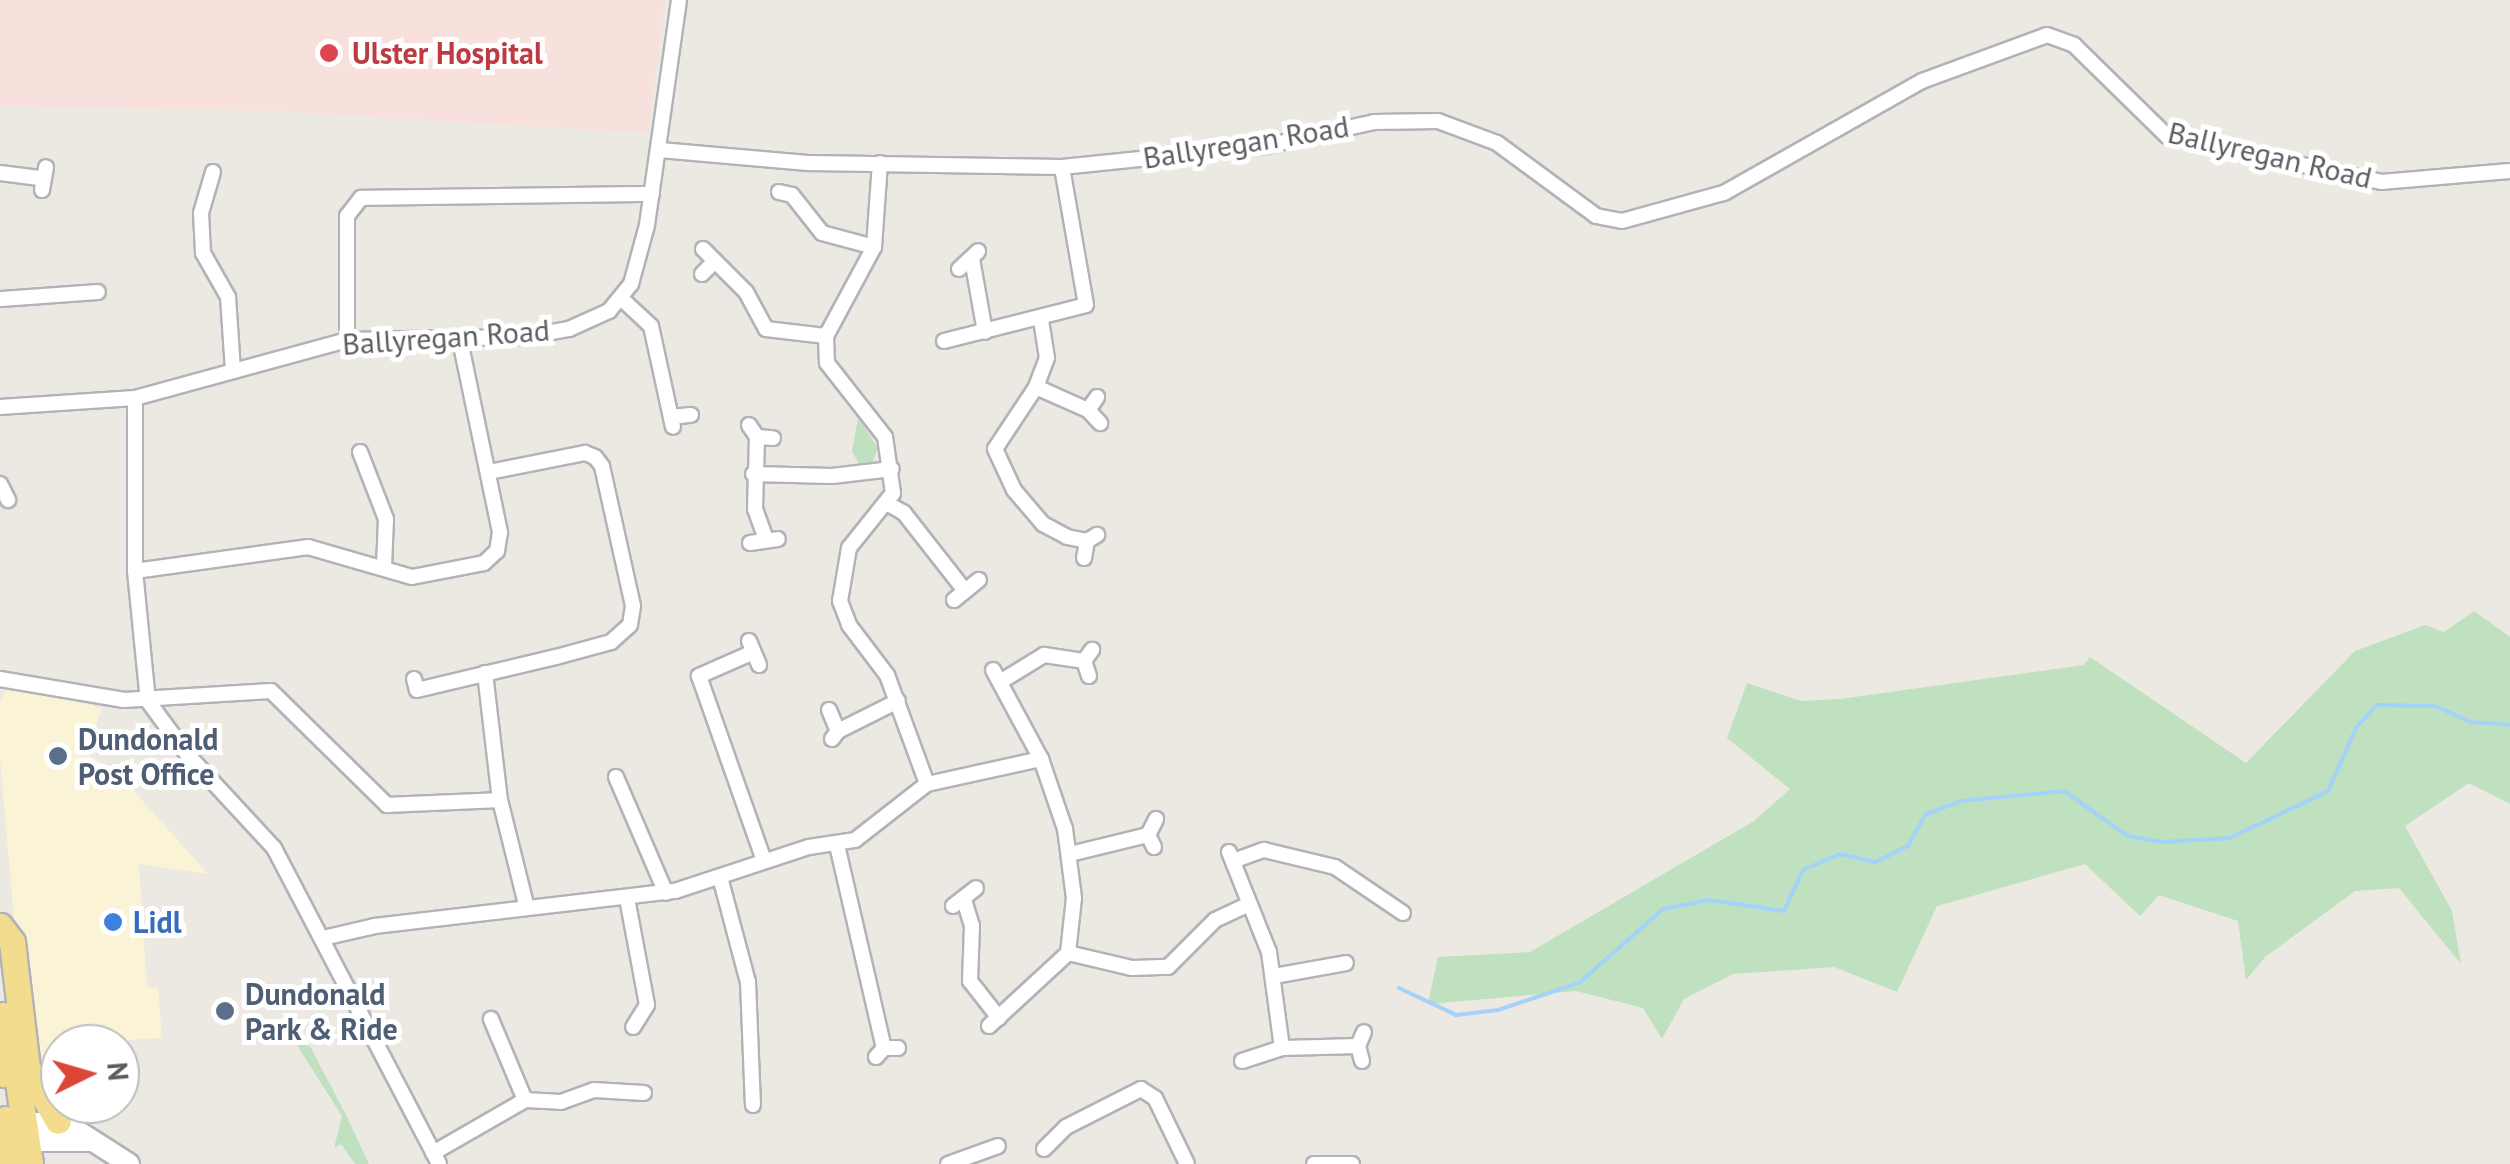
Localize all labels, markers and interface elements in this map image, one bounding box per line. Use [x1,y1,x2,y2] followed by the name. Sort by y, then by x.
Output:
[352,35,543,71] place label: Ulster Hospital
[316,40,342,66] marker: Ulster Hospital
[1140,108,1352,176] street label: Ballyregan Road
[2165,114,2375,196] street label: Ballyregan Road
[341,312,551,362] street label: Ballyregan Road
[78,721,218,792] place label: Dundonald Post Office
[47,745,69,767] marker: Dundonald Post Office
[133,904,181,940] place label: Lidl
[102,911,124,933] marker: Lidl
[245,976,399,1046] place label: Dundonald Park & Ride
[214,1000,236,1022] marker: Dundonald Park & Ride
[40,1024,140,1124] north arrow
[99,1061,138,1082] text: N

